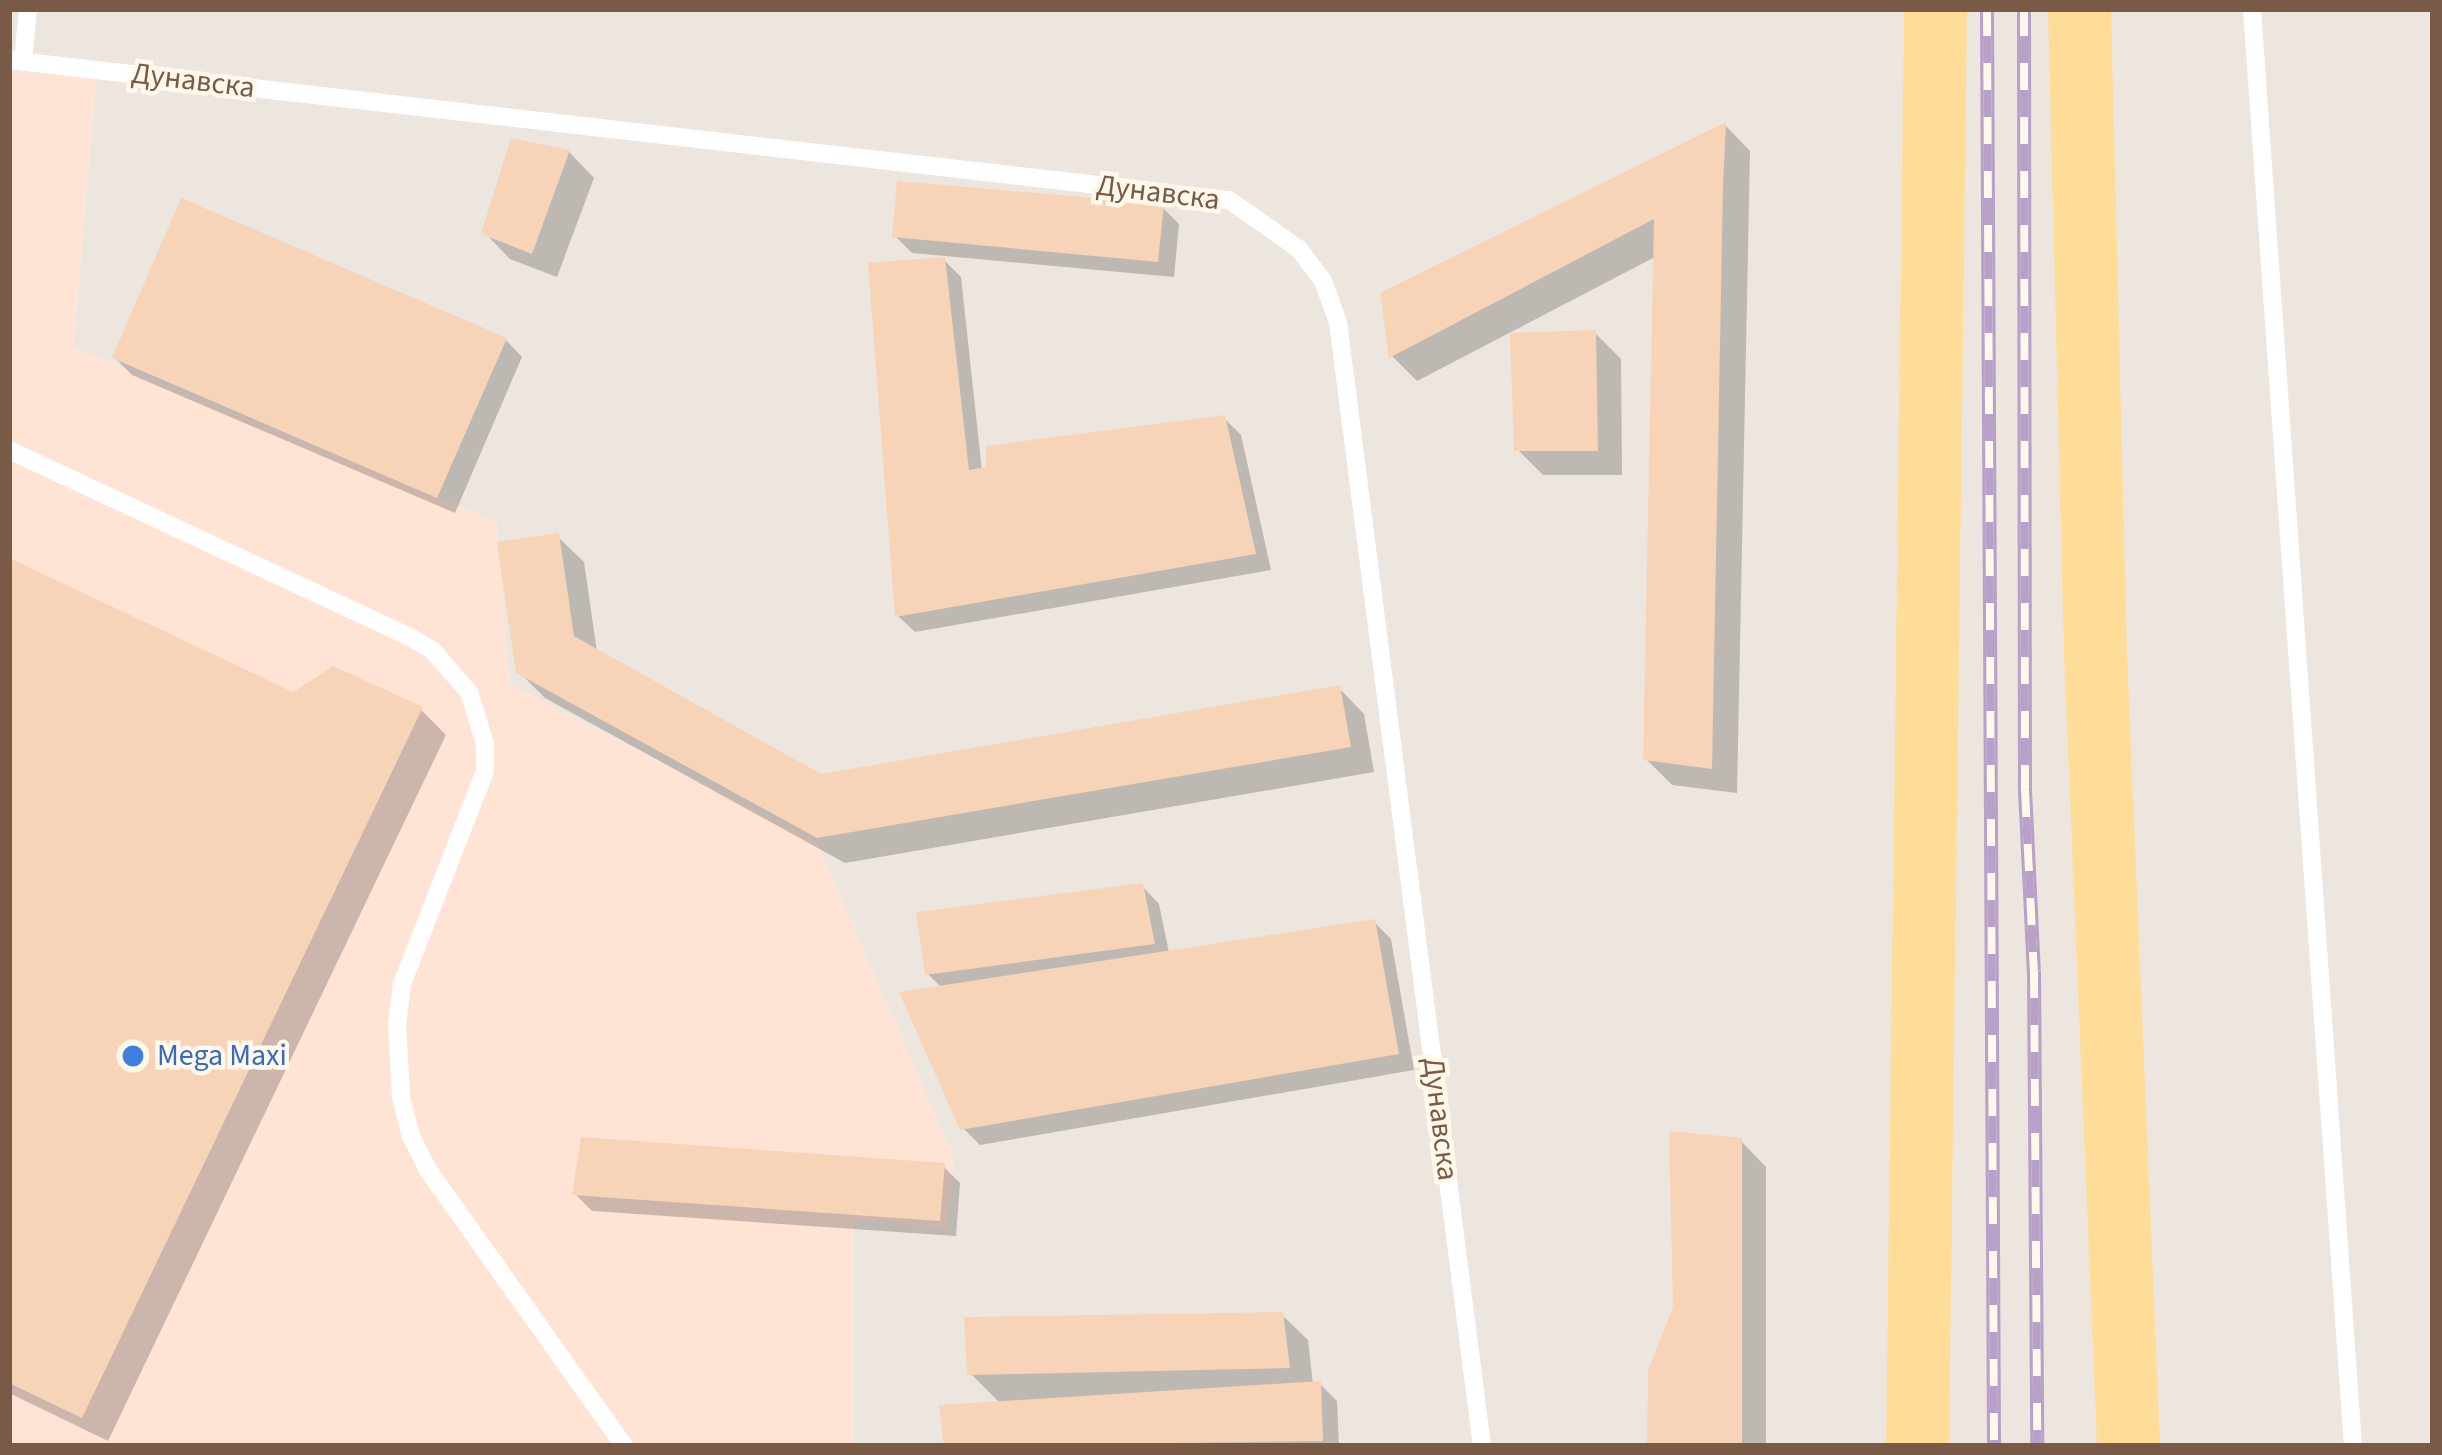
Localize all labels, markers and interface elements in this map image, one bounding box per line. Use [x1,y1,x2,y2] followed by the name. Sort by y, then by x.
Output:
[129,56,257,106] street label: Дунавска
[1094,168,1222,218] street label: Дунавска
[157,1038,287,1074] place label: Mega Maxi
[120,1043,146,1069] marker: Mega Maxi
[1415,1055,1465,1183] street label: Дунавска

